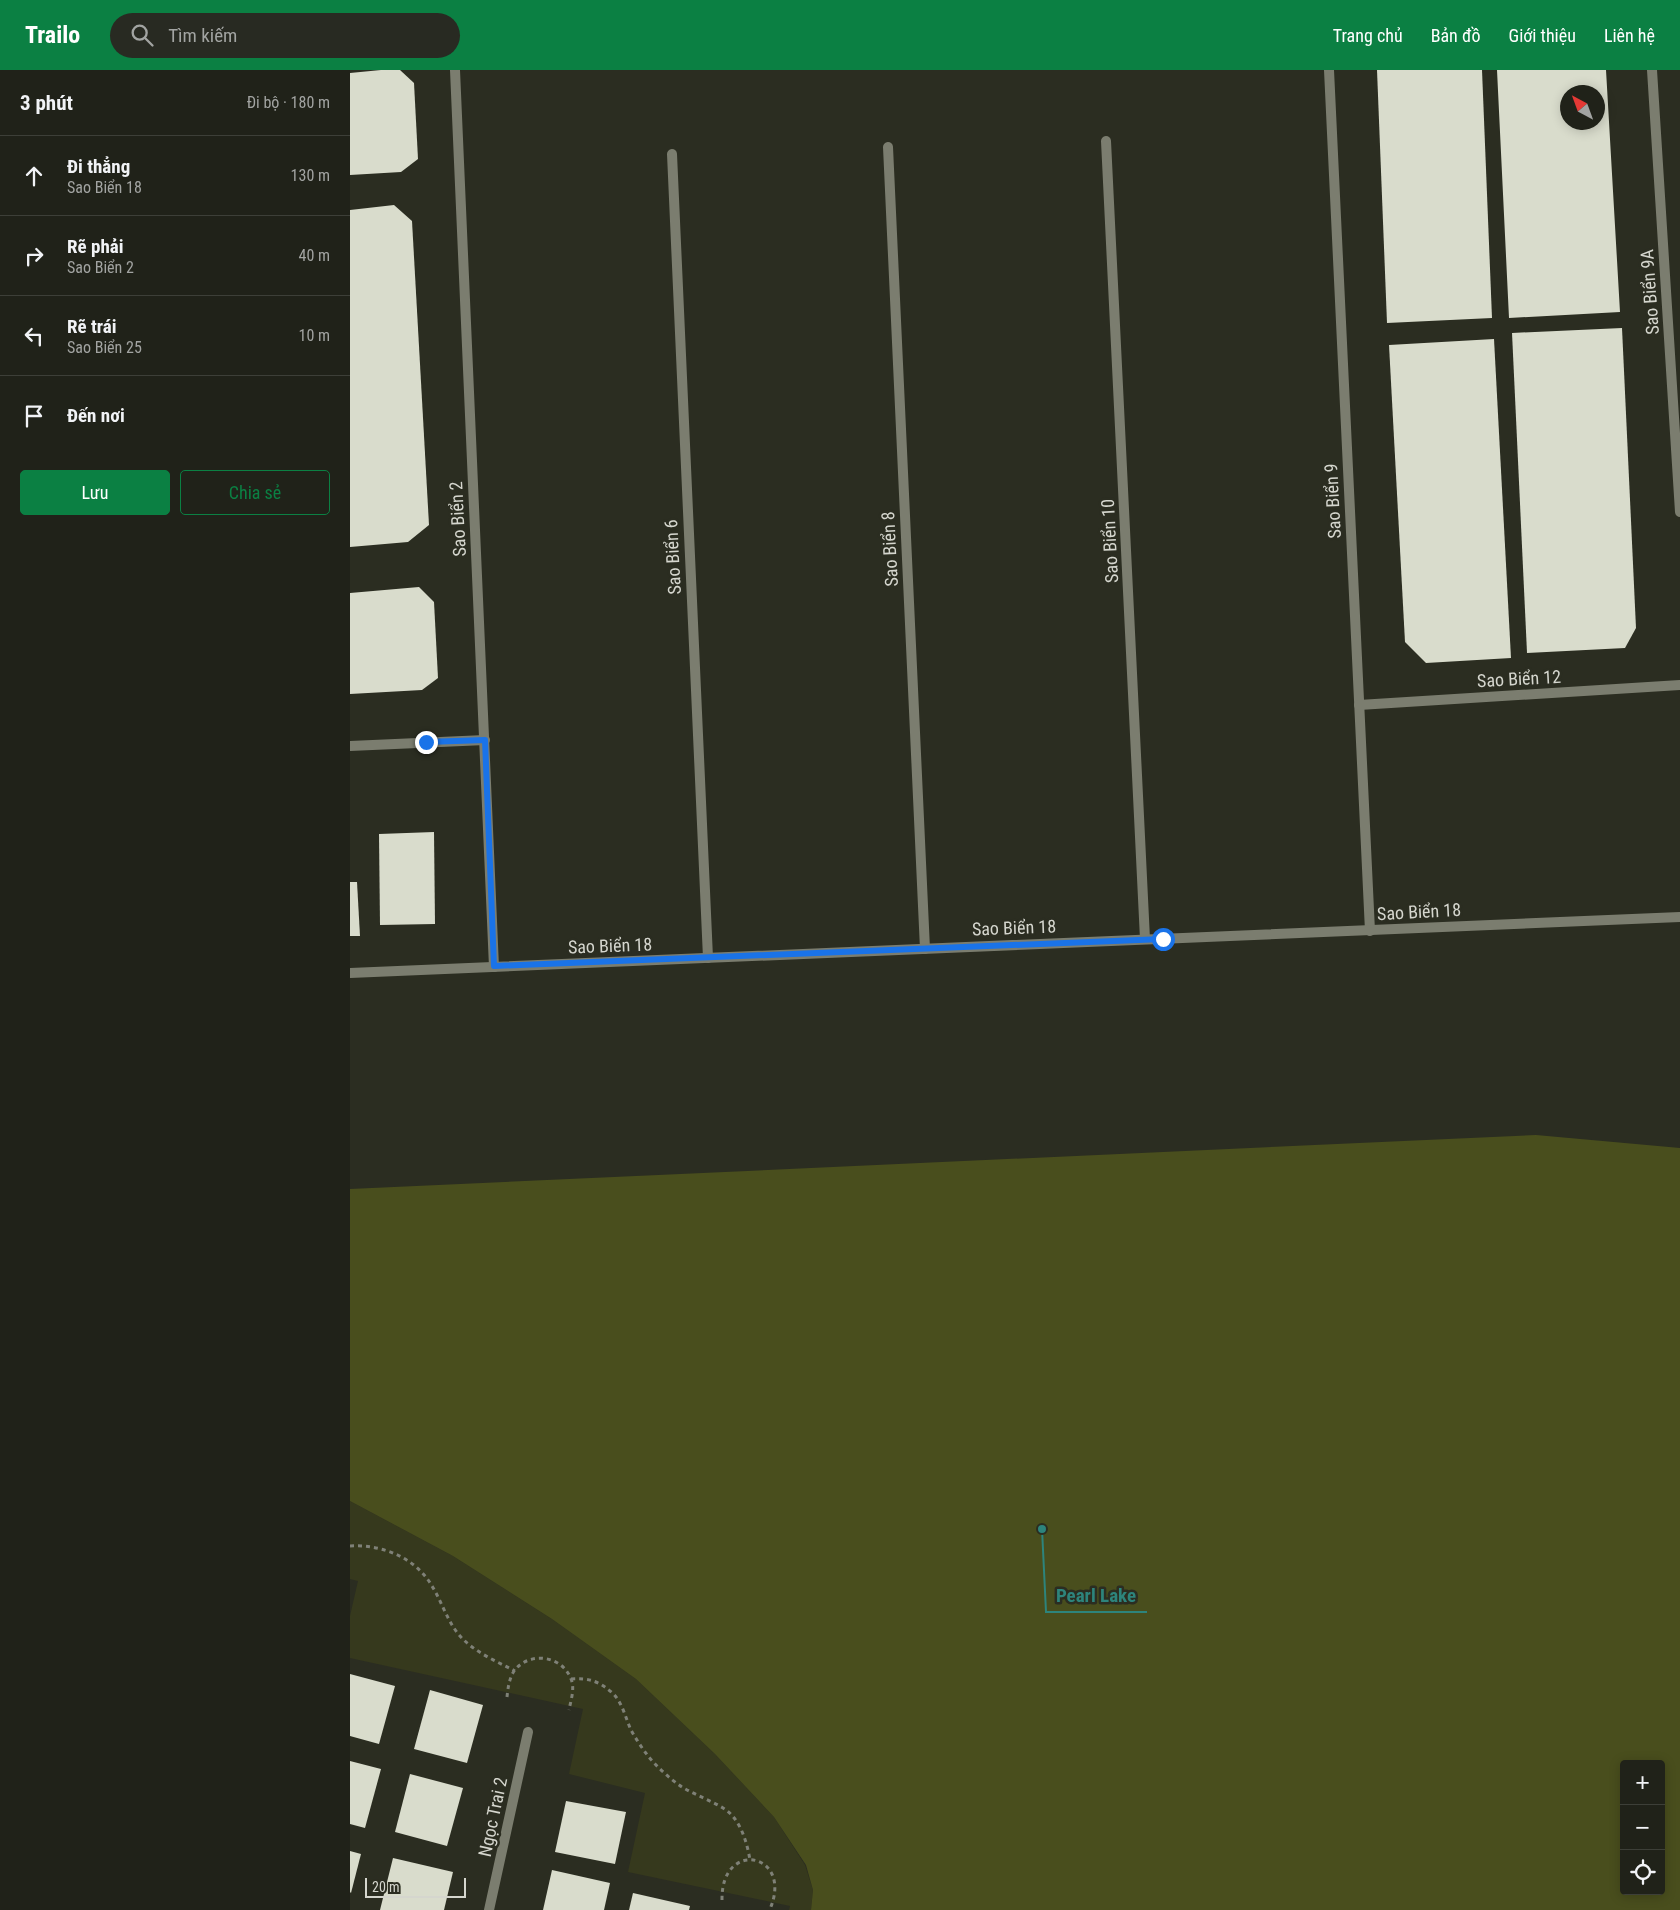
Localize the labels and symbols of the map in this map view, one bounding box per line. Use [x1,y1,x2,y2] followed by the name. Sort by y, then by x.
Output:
[1560,85,1605,130] north arrow
[1636,248,1663,335] street label: Sao Biển 9A
[1320,463,1345,539] street label: Sao Biển 9
[445,481,470,557] street label: Sao Biển 2
[1097,498,1122,584] street label: Sao Biển 10
[877,511,902,587] street label: Sao Biển 8
[660,519,685,595] street label: Sao Biển 6
[1476,666,1562,691] street label: Sao Biển 12
[415,731,438,754] route end
[1376,899,1462,924] street label: Sao Biển 18
[972,916,1056,939] street label: Sao Biển 18
[1152,928,1175,951] route start
[568,934,652,957] street label: Sao Biển 18
[1046,1578,1147,1612] callout: Pearl Lake
[1056,1584,1136,1607] text: Pearl Lake
[474,1775,511,1859] street label: Ngọc Trai 2
[365,1875,466,1898] scale bar

